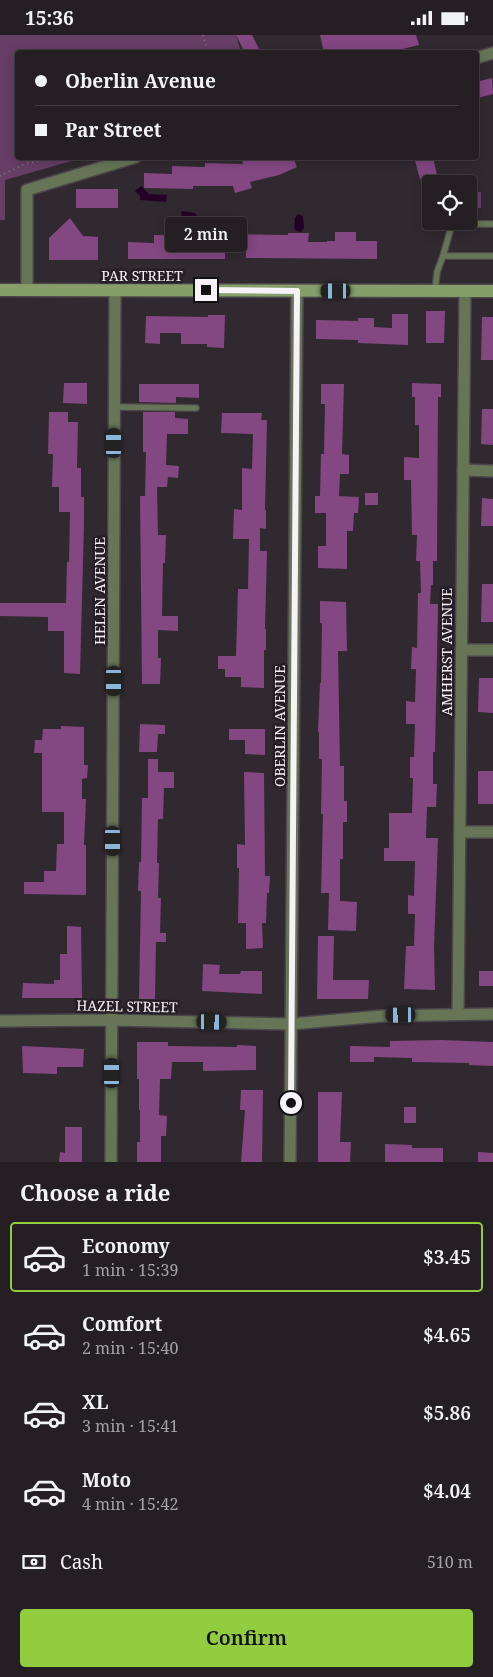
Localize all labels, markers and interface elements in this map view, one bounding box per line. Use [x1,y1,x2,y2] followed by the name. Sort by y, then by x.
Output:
[25,5,74,31] text: 15:36
[65,68,216,94] text: Oberlin Avenue
[65,117,161,143] text: Par Street
[422,175,477,230] map controls
[422,175,477,230] button: locate
[165,217,247,253] callout: 2 min
[184,223,228,245] text: 2 min
[101,266,183,285] street label: PAR STREET
[195,279,217,301] route end
[321,284,351,299] car
[106,428,121,458] car
[90,537,109,645] street label: HELEN AVENUE
[437,588,456,716] street label: AMHERST AVENUE
[270,665,289,787] street label: OBERLIN AVENUE
[106,666,121,696] car
[105,826,120,856] car
[76,996,178,1016] street label: HAZEL STREET
[385,1007,416,1023] car
[196,1014,227,1030] car
[104,1058,119,1088] car
[280,1092,302,1114] route start
[20,1177,170,1207] text: Choose a ride
[82,1233,170,1259] text: Economy
[22,1235,67,1280] icon: car
[423,1244,471,1270] text: $3.45
[82,1259,178,1281] text: 1 min · 15:39
[82,1311,162,1337] text: Comfort
[22,1313,67,1358] icon: car
[423,1322,471,1348] text: $4.65
[82,1337,178,1359] text: 2 min · 15:40
[82,1389,108,1415] text: XL
[22,1391,67,1436] icon: car
[423,1400,471,1426] text: $5.86
[82,1415,178,1437] text: 3 min · 15:41
[82,1467,131,1493] text: Moto
[22,1469,67,1514] icon: car
[423,1478,471,1504] text: $4.04
[82,1493,178,1515] text: 4 min · 15:42
[20,1548,48,1576] icon: cash
[60,1549,103,1575] text: Cash
[427,1551,473,1573] text: 510 m
[20,1609,473,1667] button: Confirm

